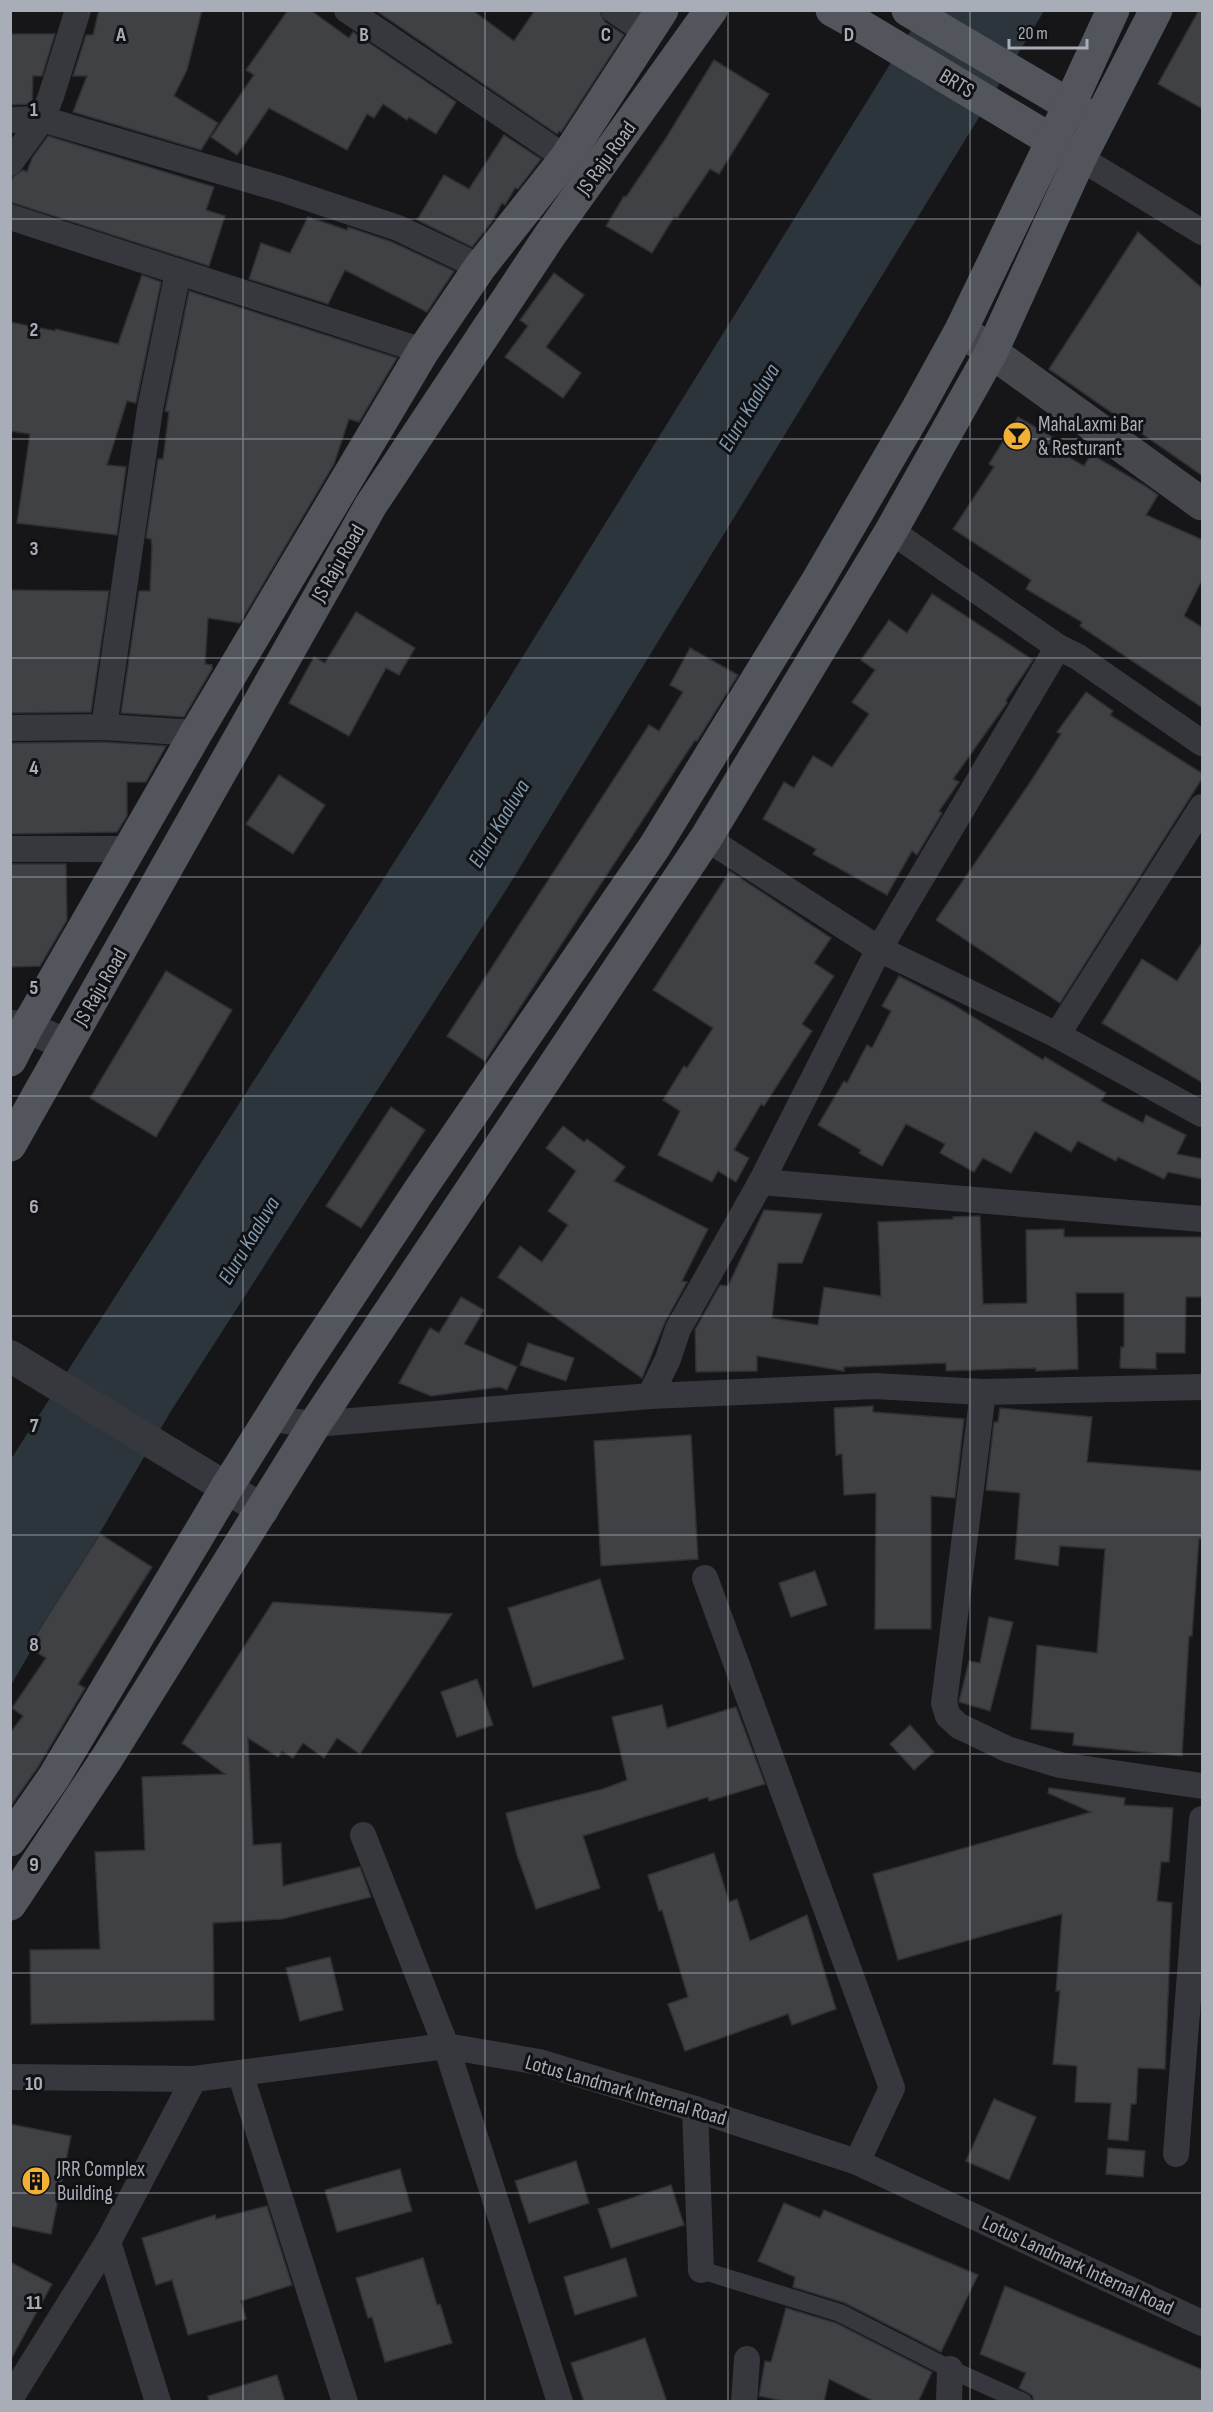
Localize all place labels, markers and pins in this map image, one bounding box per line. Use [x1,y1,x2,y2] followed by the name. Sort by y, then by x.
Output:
[1038,412,1144,461] place label: MahaLaxmi Bar & Resturant
[1001,420,1033,452] bar icon: MahaLaxmi Bar & Resturant
[56,2157,145,2206] place label: JRR Complex Building
[20,2165,52,2197] building icon: JRR Complex Building

